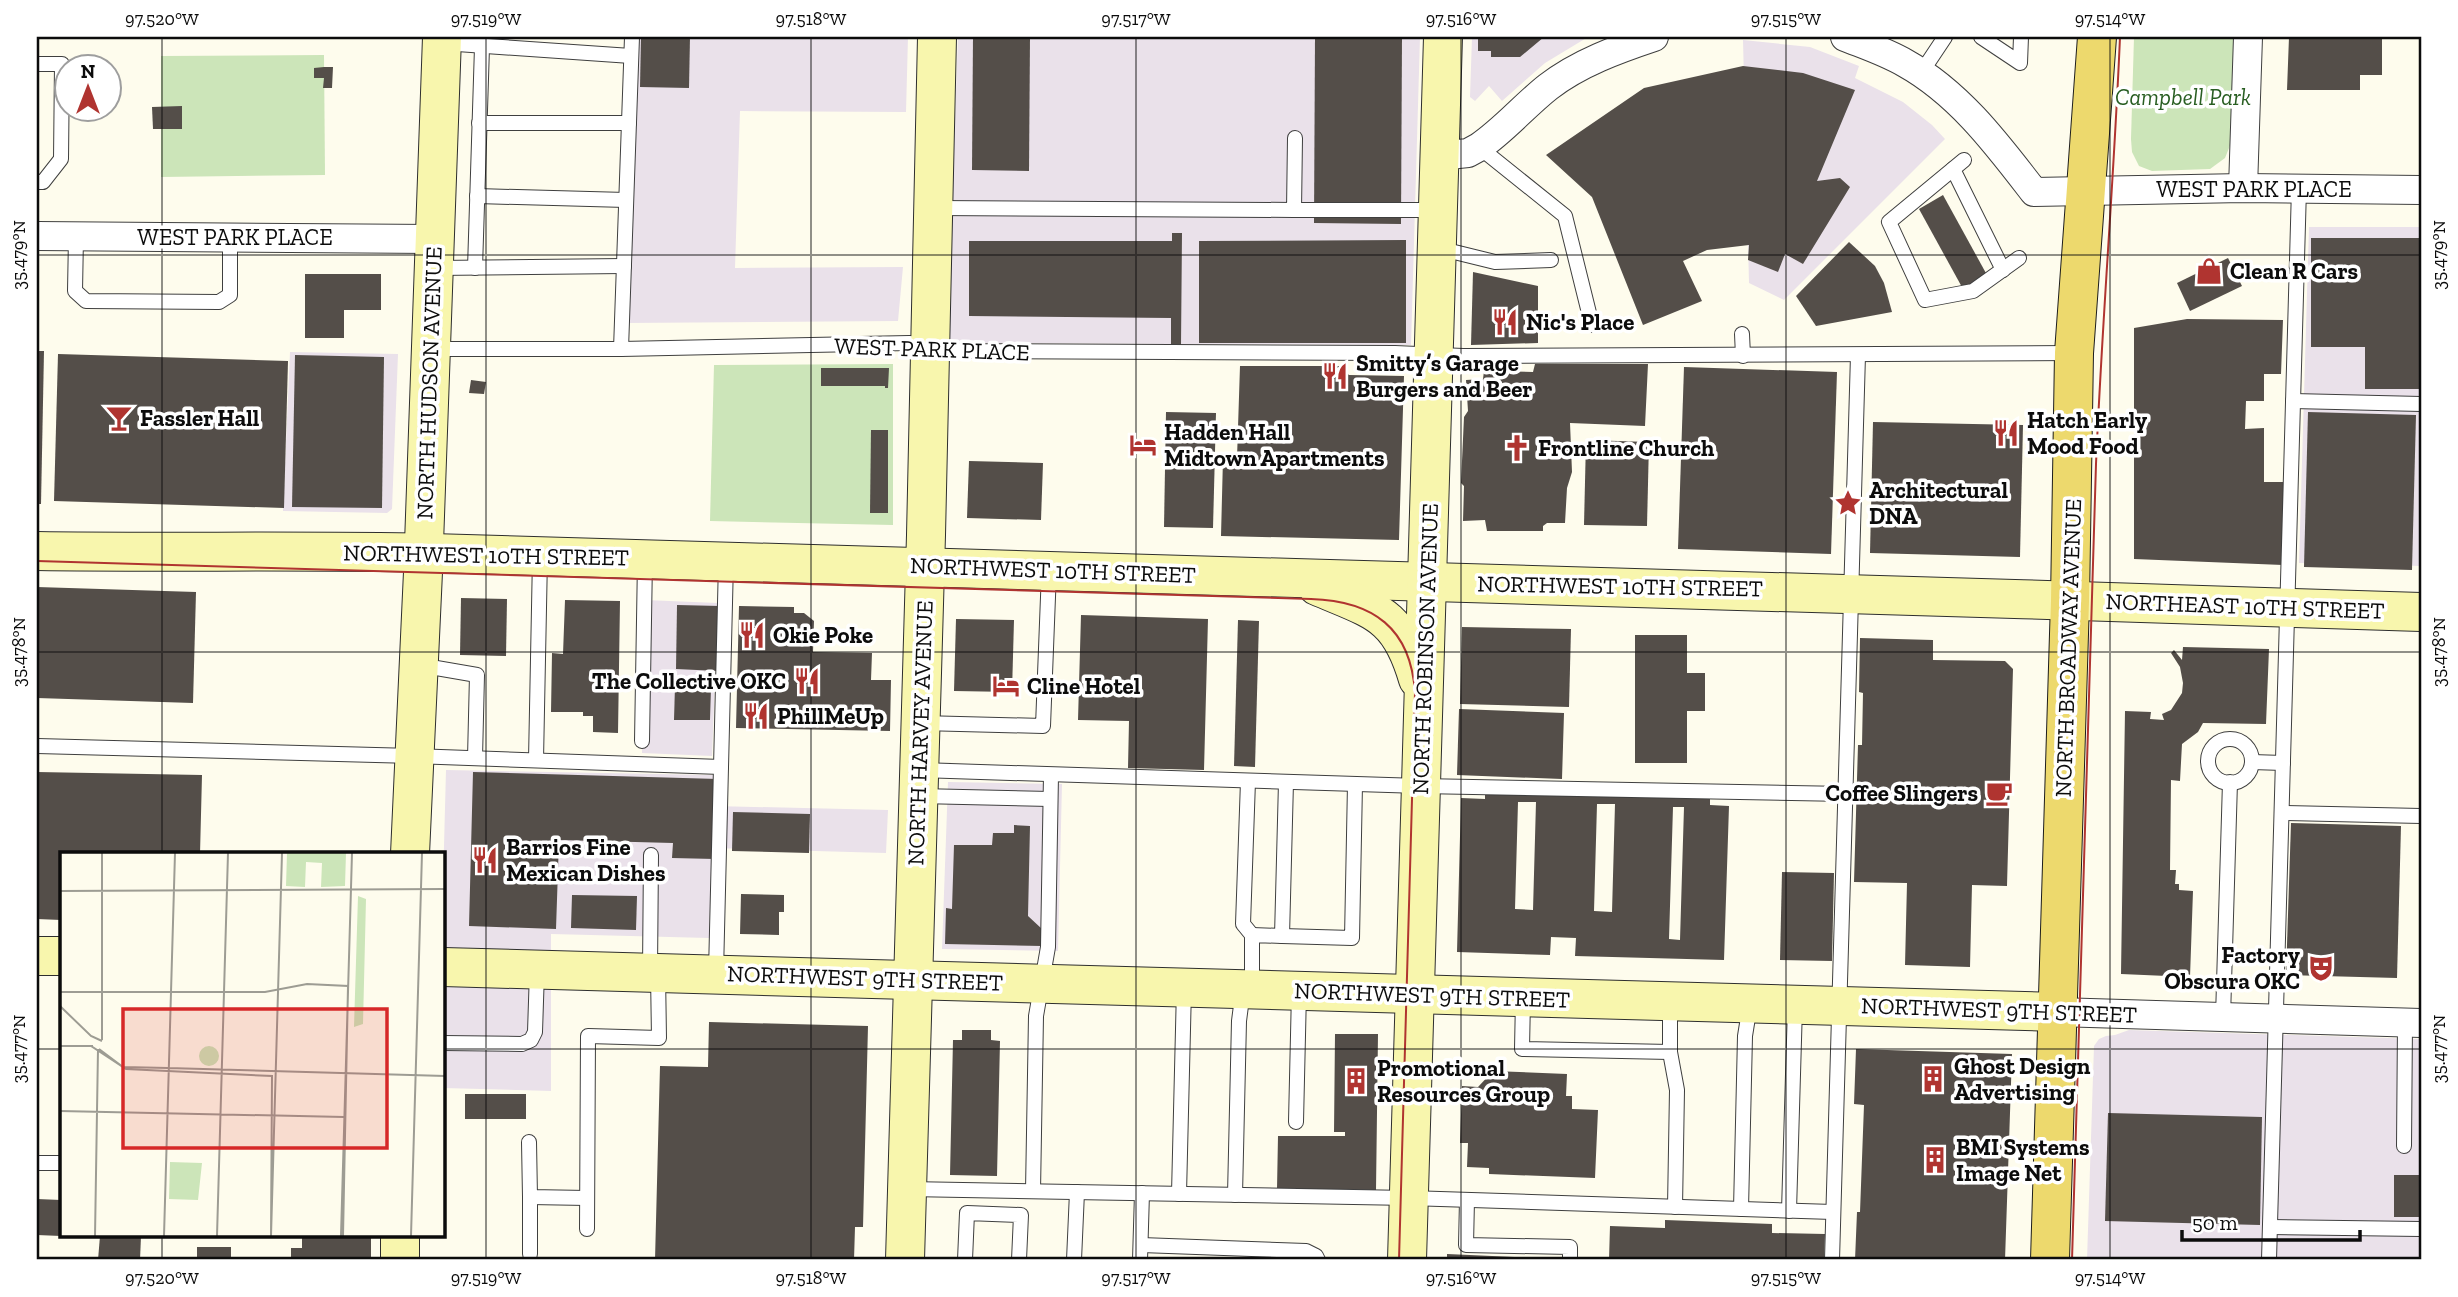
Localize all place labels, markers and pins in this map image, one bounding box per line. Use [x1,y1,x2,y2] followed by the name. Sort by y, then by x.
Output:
[2194,256,2224,286] shop icon: Clean R Cars
[2230,257,2358,285] place label: Clean R Cars
[1490,307,1520,337] restaurant icon: Nic's Place
[1526,308,1634,336] place label: Nic's Place
[1356,349,1532,403] place label: Smitty’s Garage Burgers and Beer
[1320,361,1350,391] restaurant icon: Smitty’s Garage Burgers and Beer
[104,403,134,433] bar icon: Fassler Hall
[140,404,260,432] place label: Fassler Hall
[2027,406,2148,460] place label: Hatch Early Mood Food
[1164,418,1385,472] place label: Hadden Hall Midtown Apartments
[1991,418,2021,448] restaurant icon: Hatch Early Mood Food
[1128,430,1158,460] hotel icon: Hadden Hall Midtown Apartments
[1502,433,1532,463] church icon: Frontline Church
[1538,434,1715,462] place label: Frontline Church
[1869,476,2009,530] place label: Architectural DNA
[1833,488,1863,518] place icon: Architectural DNA
[737,620,767,650] restaurant icon: Okie Poke
[773,621,873,649] place label: Okie Poke
[792,666,822,696] restaurant icon: The Collective OKC
[592,667,786,695] place label: The Collective OKC
[991,671,1021,701] hotel icon: Cline Hotel
[1027,672,1141,700] place label: Cline Hotel
[741,701,771,731] restaurant icon: PhillMeUp
[777,702,884,730] place label: PhillMeUp
[1984,778,2014,808] cafe icon: Coffee Slingers
[1825,779,1978,807] place label: Coffee Slingers
[506,833,666,887] place label: Barrios Fine Mexican Dishes
[470,845,500,875] restaurant icon: Barrios Fine Mexican Dishes
[2164,941,2301,995] place label: Factory Obscura OKC
[2306,953,2336,983] theatre icon: Factory Obscura OKC
[1954,1052,2091,1106] place label: Ghost Design Advertising
[1377,1054,1550,1108] place label: Promotional Resources Group
[1918,1064,1948,1094] building icon: Ghost Design Advertising
[1341,1066,1371,1096] building icon: Promotional Resources Group
[1956,1133,2089,1187] place label: BMI Systems Image Net
[1920,1145,1950,1175] building icon: BMI Systems Image Net

